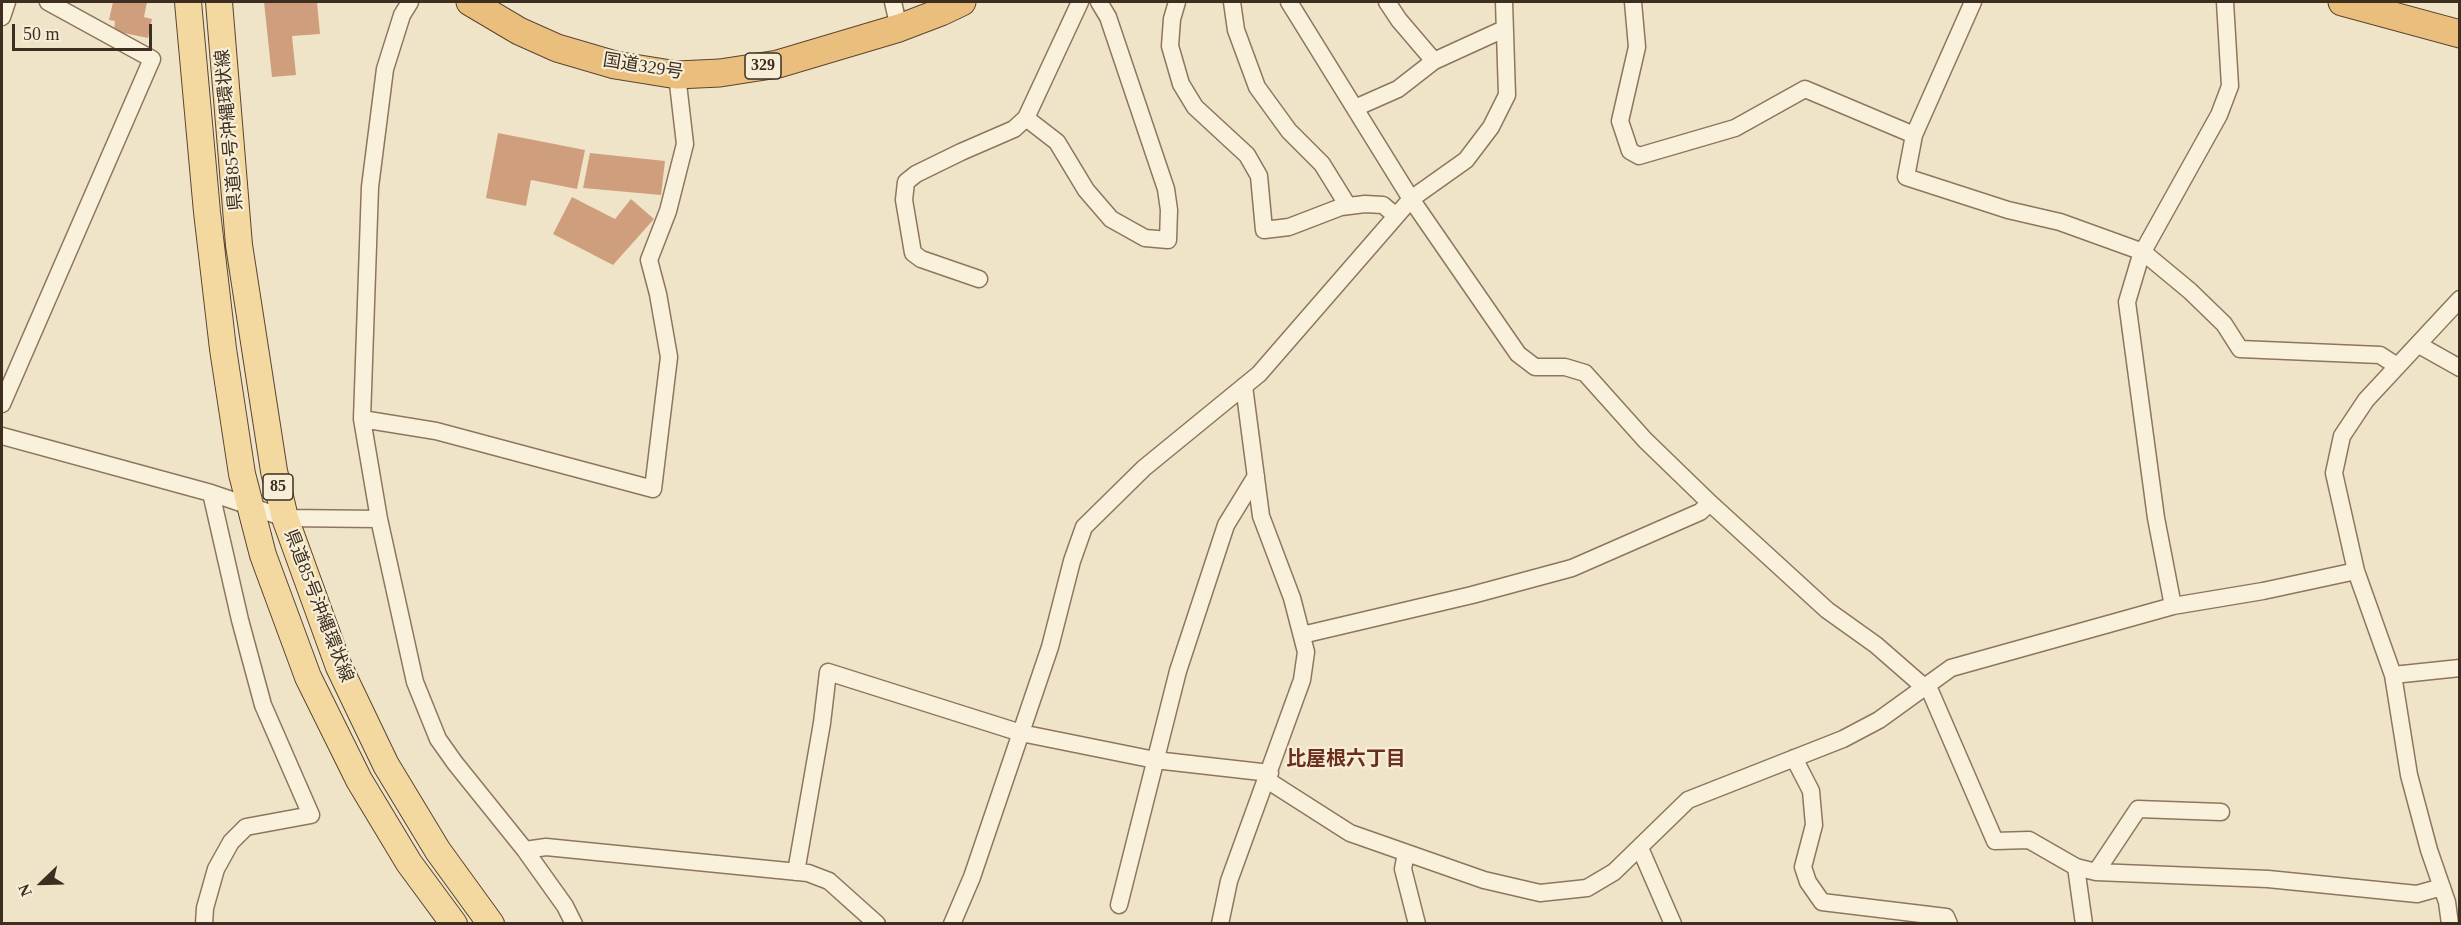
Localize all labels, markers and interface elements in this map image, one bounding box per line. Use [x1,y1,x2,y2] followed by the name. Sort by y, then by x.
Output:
[15,12,154,50] scale bar
[23,24,60,44] text: 50 m
[212,48,248,212] street label: 県道85号沖縄環状線
[601,50,685,84] street label: 国道329号
[745,53,781,79] road number: 329
[263,474,293,500] road number: 85
[279,527,357,685] street label: 県道85号沖縄環状線
[1286,748,1406,772] district label: 比屋根六丁目
[12,853,72,913] north arrow
[15,882,35,899] text: N

